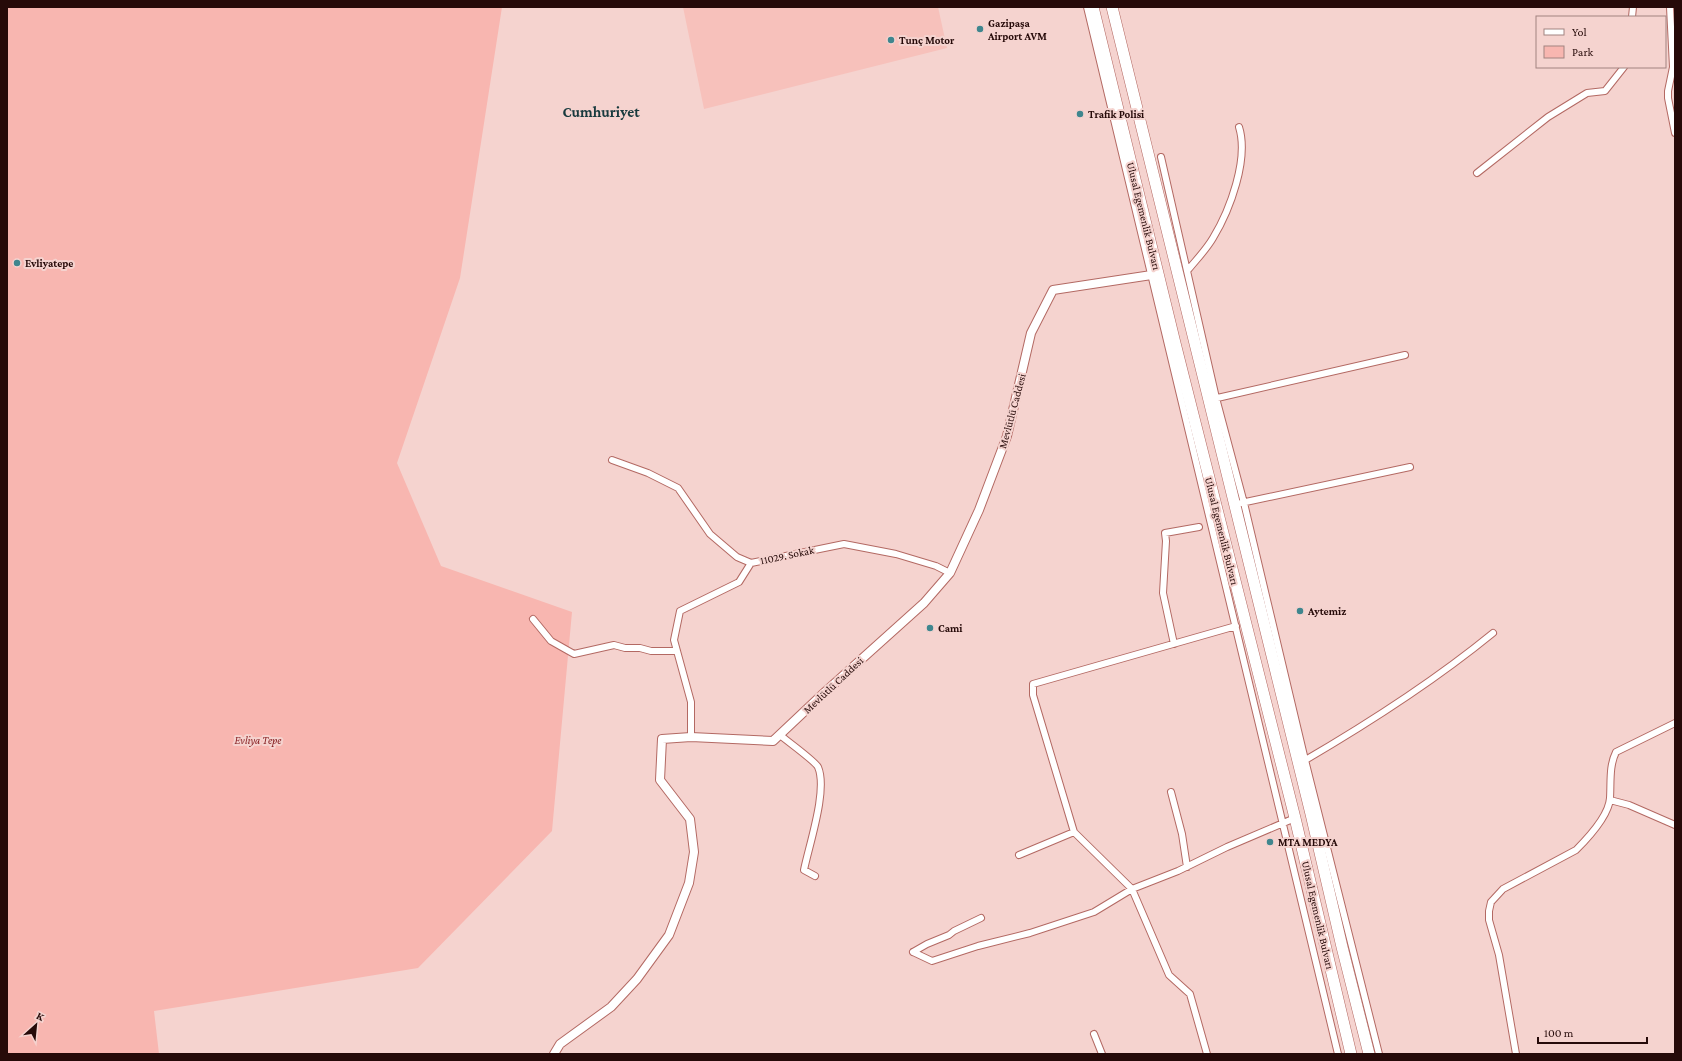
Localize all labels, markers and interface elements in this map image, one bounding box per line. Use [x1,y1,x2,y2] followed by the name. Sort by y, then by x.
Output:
[1536,16,1666,68] legend
[987,17,1047,42] place label: Gazipaşa Airport AVM
[975,24,985,34] marker: Gazipaşa Airport AVM
[1572,25,1587,39] text: Yol
[899,34,955,46] place label: Tunç Motor
[886,35,896,45] marker: Tunç Motor
[1572,45,1594,59] text: Park
[562,104,640,120] district label: Cumhuriyet
[1088,108,1145,120] place label: Trafik Polisi
[1075,109,1085,119] marker: Trafik Polisi
[1124,161,1163,271] street label: Ulusal Egemenlik Bulvarı
[25,257,73,269] place label: Evliyatepe
[12,258,22,268] marker: Evliyatepe
[996,372,1028,450] street label: Mevlütlü Caddesi
[1202,476,1241,586] street label: Ulusal Egemenlik Bulvarı
[759,543,816,567] street label: 11029. Sokak
[1307,605,1346,617] place label: Aytemiz
[1295,606,1305,616] marker: Aytemiz
[938,622,963,634] place label: Cami
[925,623,935,633] marker: Cami
[801,654,865,716] street label: Mevlütlü Caddesi
[235,734,282,747] park label: Evliya Tepe
[1278,836,1338,848] place label: MTA MEDYA
[1265,837,1275,847] marker: MTA MEDYA
[1299,860,1336,971] street label: Ulusal Egemenlik Bulvarı
[16,1005,56,1045] north arrow
[35,1009,47,1023] text: K
[1538,1019,1647,1045] scale bar
[1544,1026,1574,1040] text: 100 m

